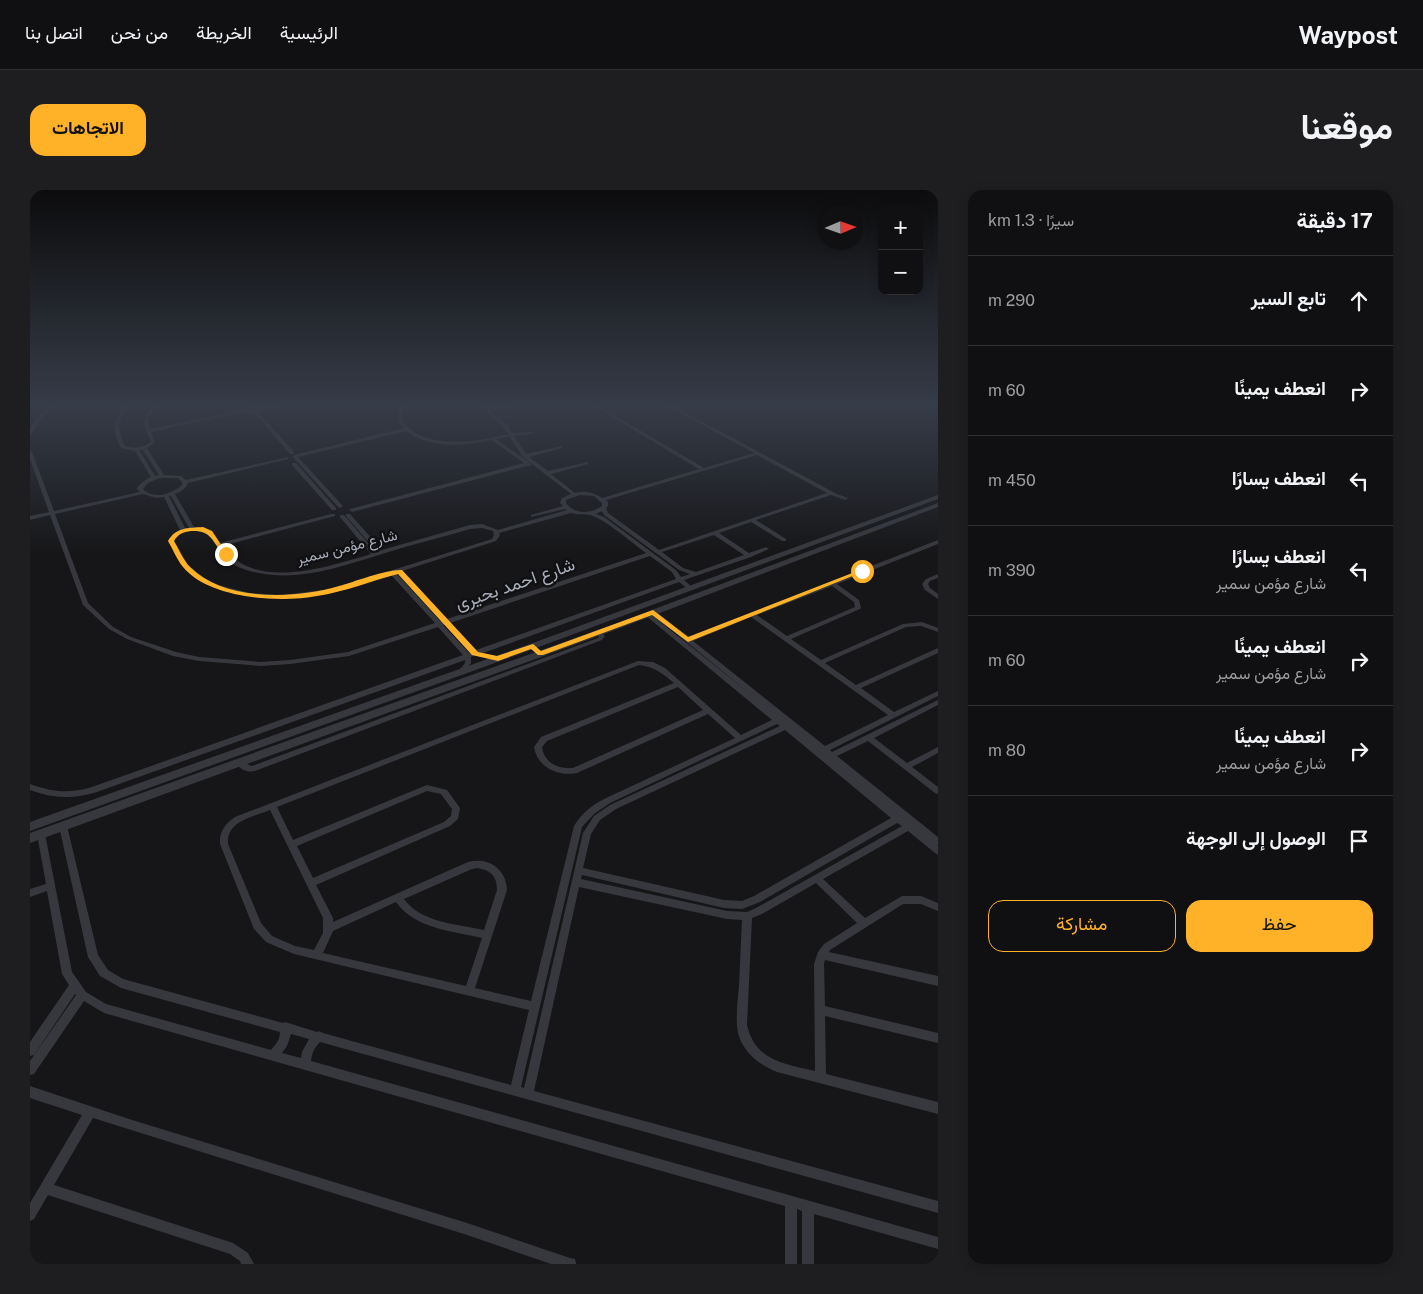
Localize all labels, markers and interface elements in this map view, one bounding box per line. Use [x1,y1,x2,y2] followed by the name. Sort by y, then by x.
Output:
[1298,21,1398,49] text: Waypost
[25,22,83,43] text: اتصل بنا
[111,22,168,43] text: من نحن
[196,22,252,43] text: الخريطة
[280,22,338,43] text: الرئيسية
[30,104,146,156] button: الاتجاهات
[1300,106,1393,147] text: موقعنا
[818,205,863,250] north arrow
[878,205,923,295] map controls
[878,205,923,250] button: +
[1297,208,1373,233] text: 17 دقيقة
[988,211,1074,230] text: سيرًا · 1.3 km
[878,250,923,295] button: −
[1251,287,1326,309] text: تابع السير
[1345,287,1373,315] icon: ahead
[988,291,1035,310] text: 290 m
[1234,377,1326,399] text: انعطف يمينًا
[1345,377,1373,405] icon: right
[988,381,1025,400] text: 60 m
[1232,467,1326,489] text: انعطف يسارًا
[1345,467,1373,495] icon: left
[988,471,1036,490] text: 450 m
[294,526,400,570] street label: شارع مؤمن سمير
[215,543,238,566] route end
[1232,545,1326,567] text: انعطف يسارًا
[452,553,578,616] street label: شارع احمد بحيرى
[1345,557,1373,585] icon: left
[851,560,874,583] route start
[988,561,1035,580] text: 390 m
[1216,574,1326,593] text: شارع مؤمن سمير
[1234,635,1326,657] text: انعطف يمينًا
[1345,647,1373,675] icon: right
[988,651,1025,670] text: 60 m
[1216,664,1326,683] text: شارع مؤمن سمير
[1234,725,1326,747] text: انعطف يمينًا
[1345,737,1373,765] icon: right
[988,741,1026,760] text: 80 m
[1216,754,1326,773] text: شارع مؤمن سمير
[1186,827,1326,849] text: الوصول إلى الوجهة
[1345,827,1373,855] icon: arrive
[988,900,1176,952] button: مشاركة
[1186,900,1373,952] button: حفظ

